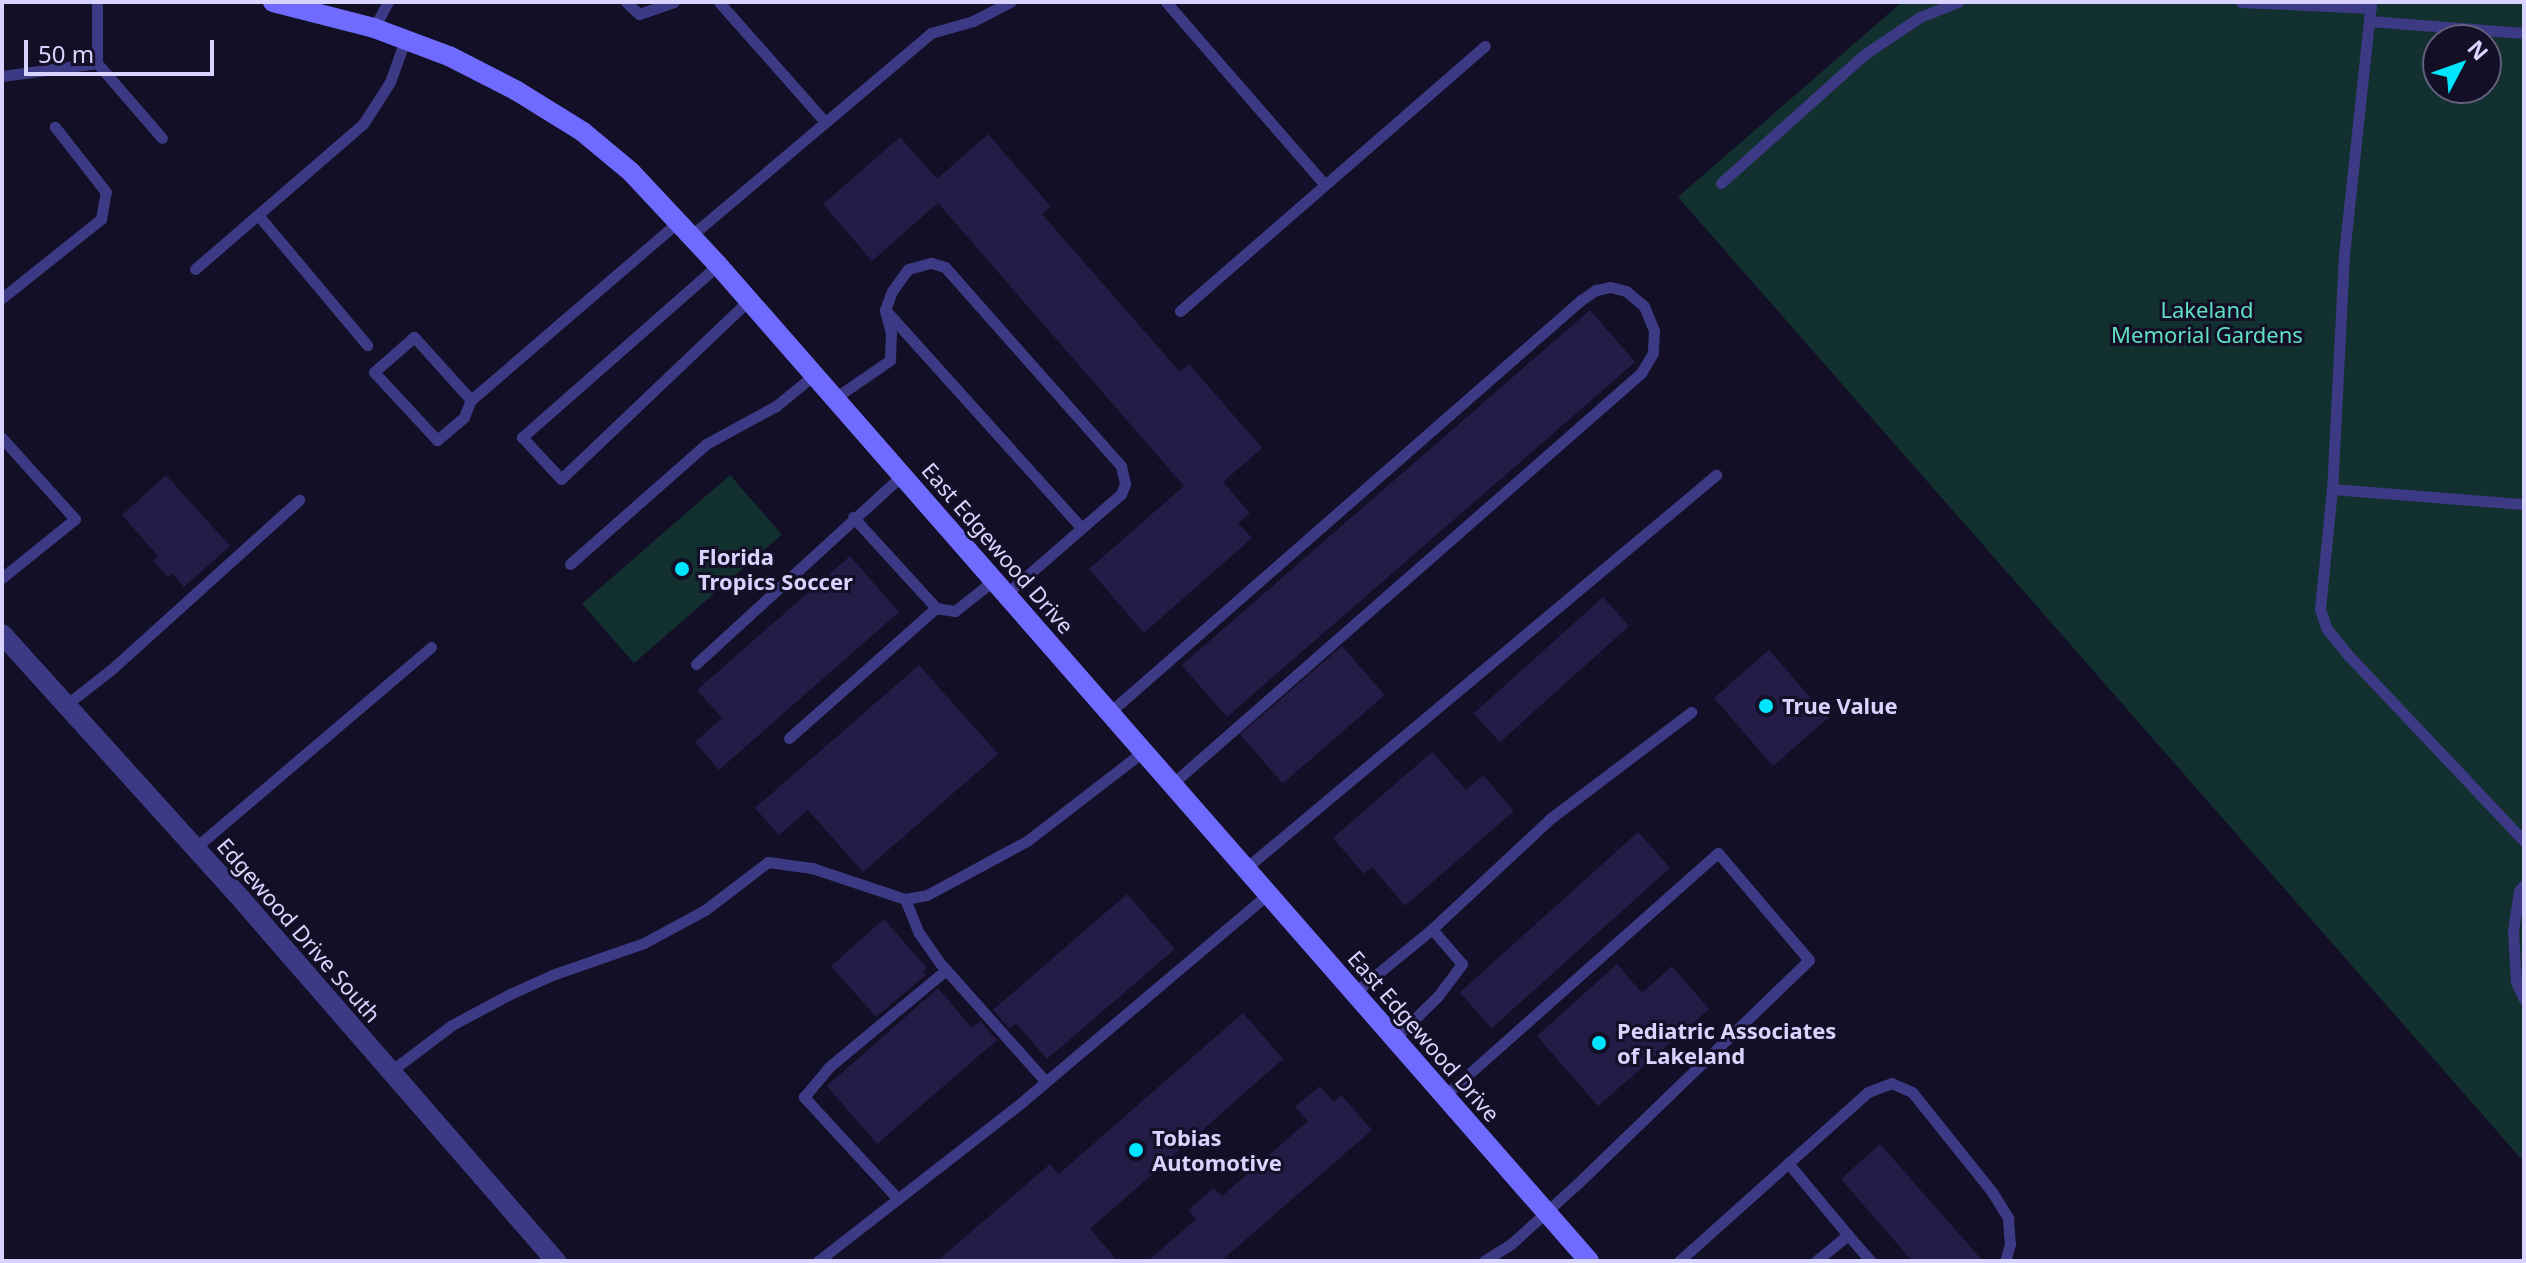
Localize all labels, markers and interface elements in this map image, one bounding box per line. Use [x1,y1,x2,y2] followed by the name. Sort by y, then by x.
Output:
[28,24,218,74] scale bar
[2422,24,2502,104] north arrow
[2461,33,2496,66] text: N
[38,37,94,70] text: 50 m
[2111,296,2303,348] park label: Lakeland Memorial Gardens
[917,457,1079,639] street label: East Edgewood Drive
[698,543,853,594] place label: Florida Tropics Soccer
[673,560,691,578] marker: Florida Tropics Soccer
[1782,693,1898,719] place label: True Value
[1757,697,1775,715] marker: True Value
[212,833,386,1027] street label: Edgewood Drive South
[1343,945,1505,1127] street label: East Edgewood Drive
[1617,1017,1836,1068] place label: Pediatric Associates of Lakeland
[1588,1032,1610,1054] marker: Pediatric Associates of Lakeland
[1152,1124,1282,1176] place label: Tobias Automotive
[1127,1141,1145,1159] marker: Tobias Automotive

